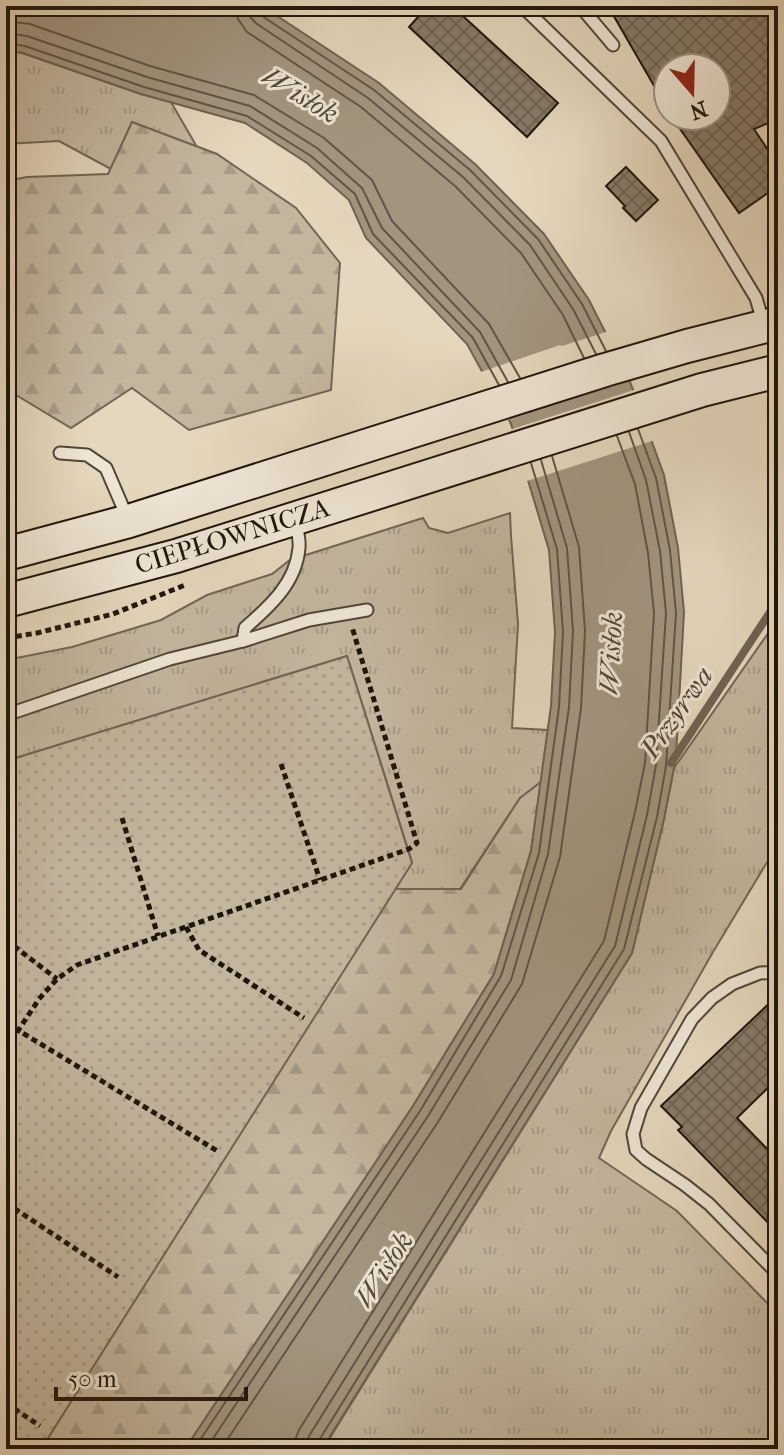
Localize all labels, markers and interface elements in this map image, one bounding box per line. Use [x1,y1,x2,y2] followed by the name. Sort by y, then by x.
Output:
[652,52,732,132] north arrow
[257,59,345,130] water label: Wisłok
[686,95,711,125] text: N
[131,492,334,581] street label: CIEPŁOWNICZA
[592,611,629,695] water label: Wisłok
[632,660,720,766] water label: Przyrwa
[347,1225,420,1313] water label: Wisłok
[56,1351,246,1401] scale bar
[68,1365,117,1393] text: 50 m

